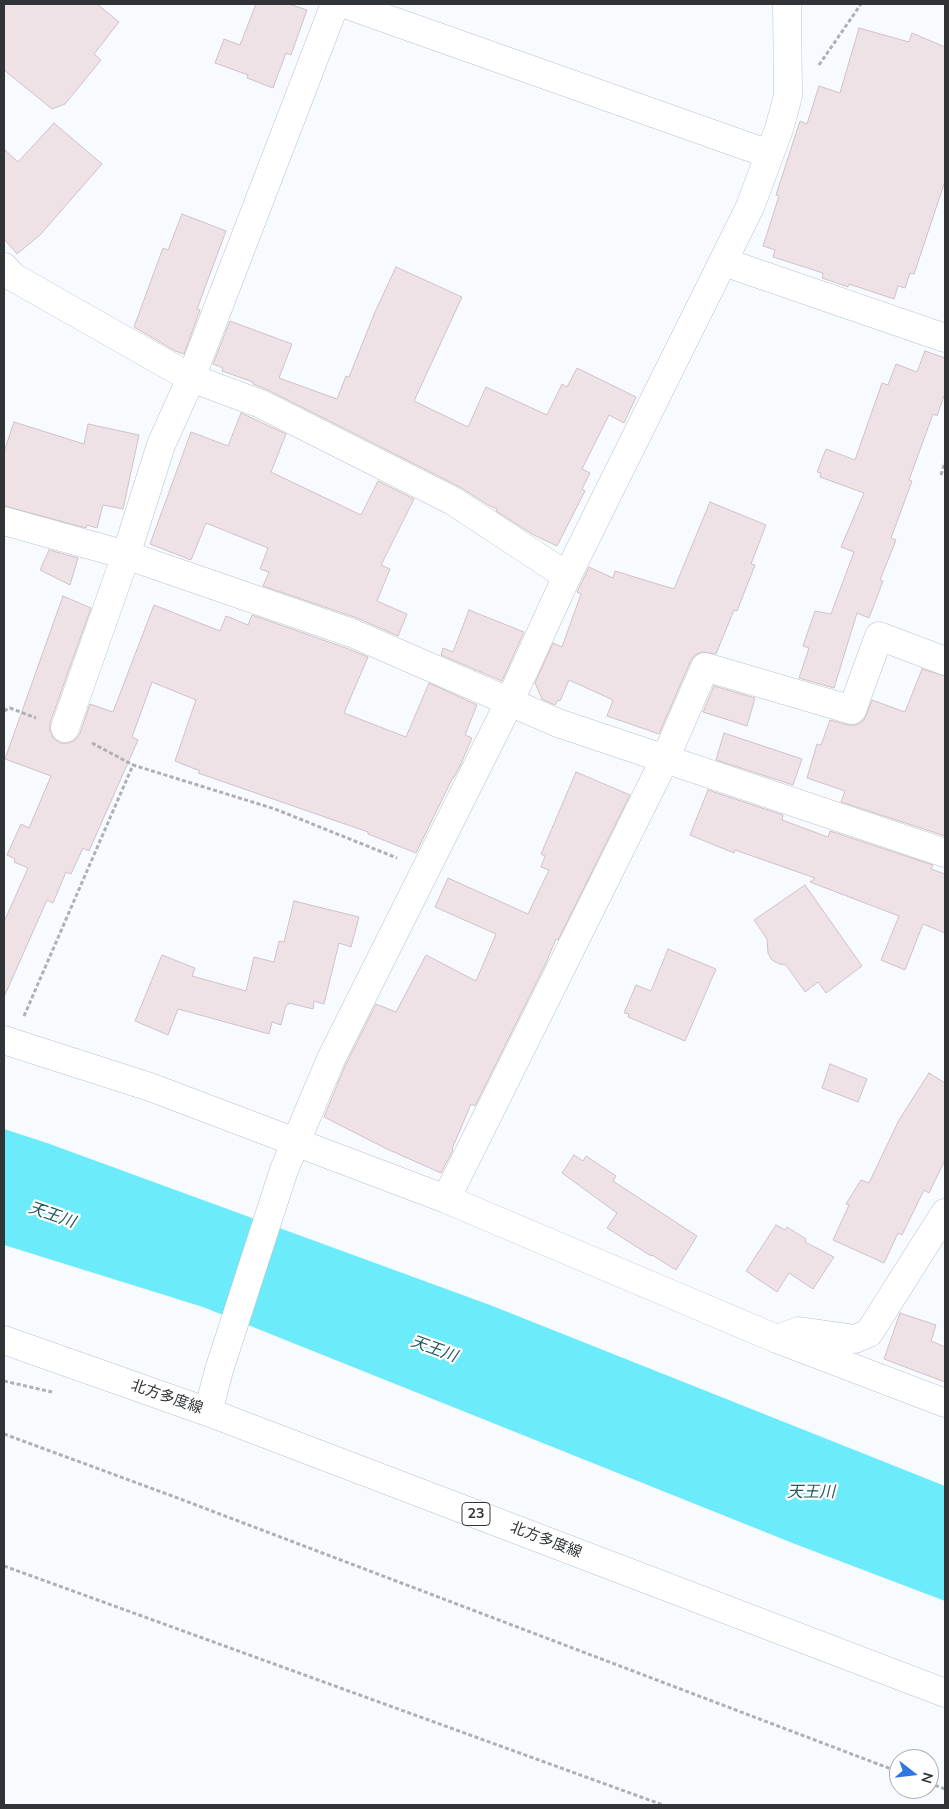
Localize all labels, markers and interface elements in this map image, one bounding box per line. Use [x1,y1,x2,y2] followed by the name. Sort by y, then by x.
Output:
[26,1198,78,1232] water label: 天王川
[408,1332,460,1366] water label: 天王川
[129,1376,205,1418] street label: 北方多度線
[787,1482,835,1502] water label: 天王川
[462,1502,490,1526] road number: 23
[508,1518,584,1562] street label: 北方多度線
[889,1749,939,1799] north arrow
[917,1770,938,1785] text: N

